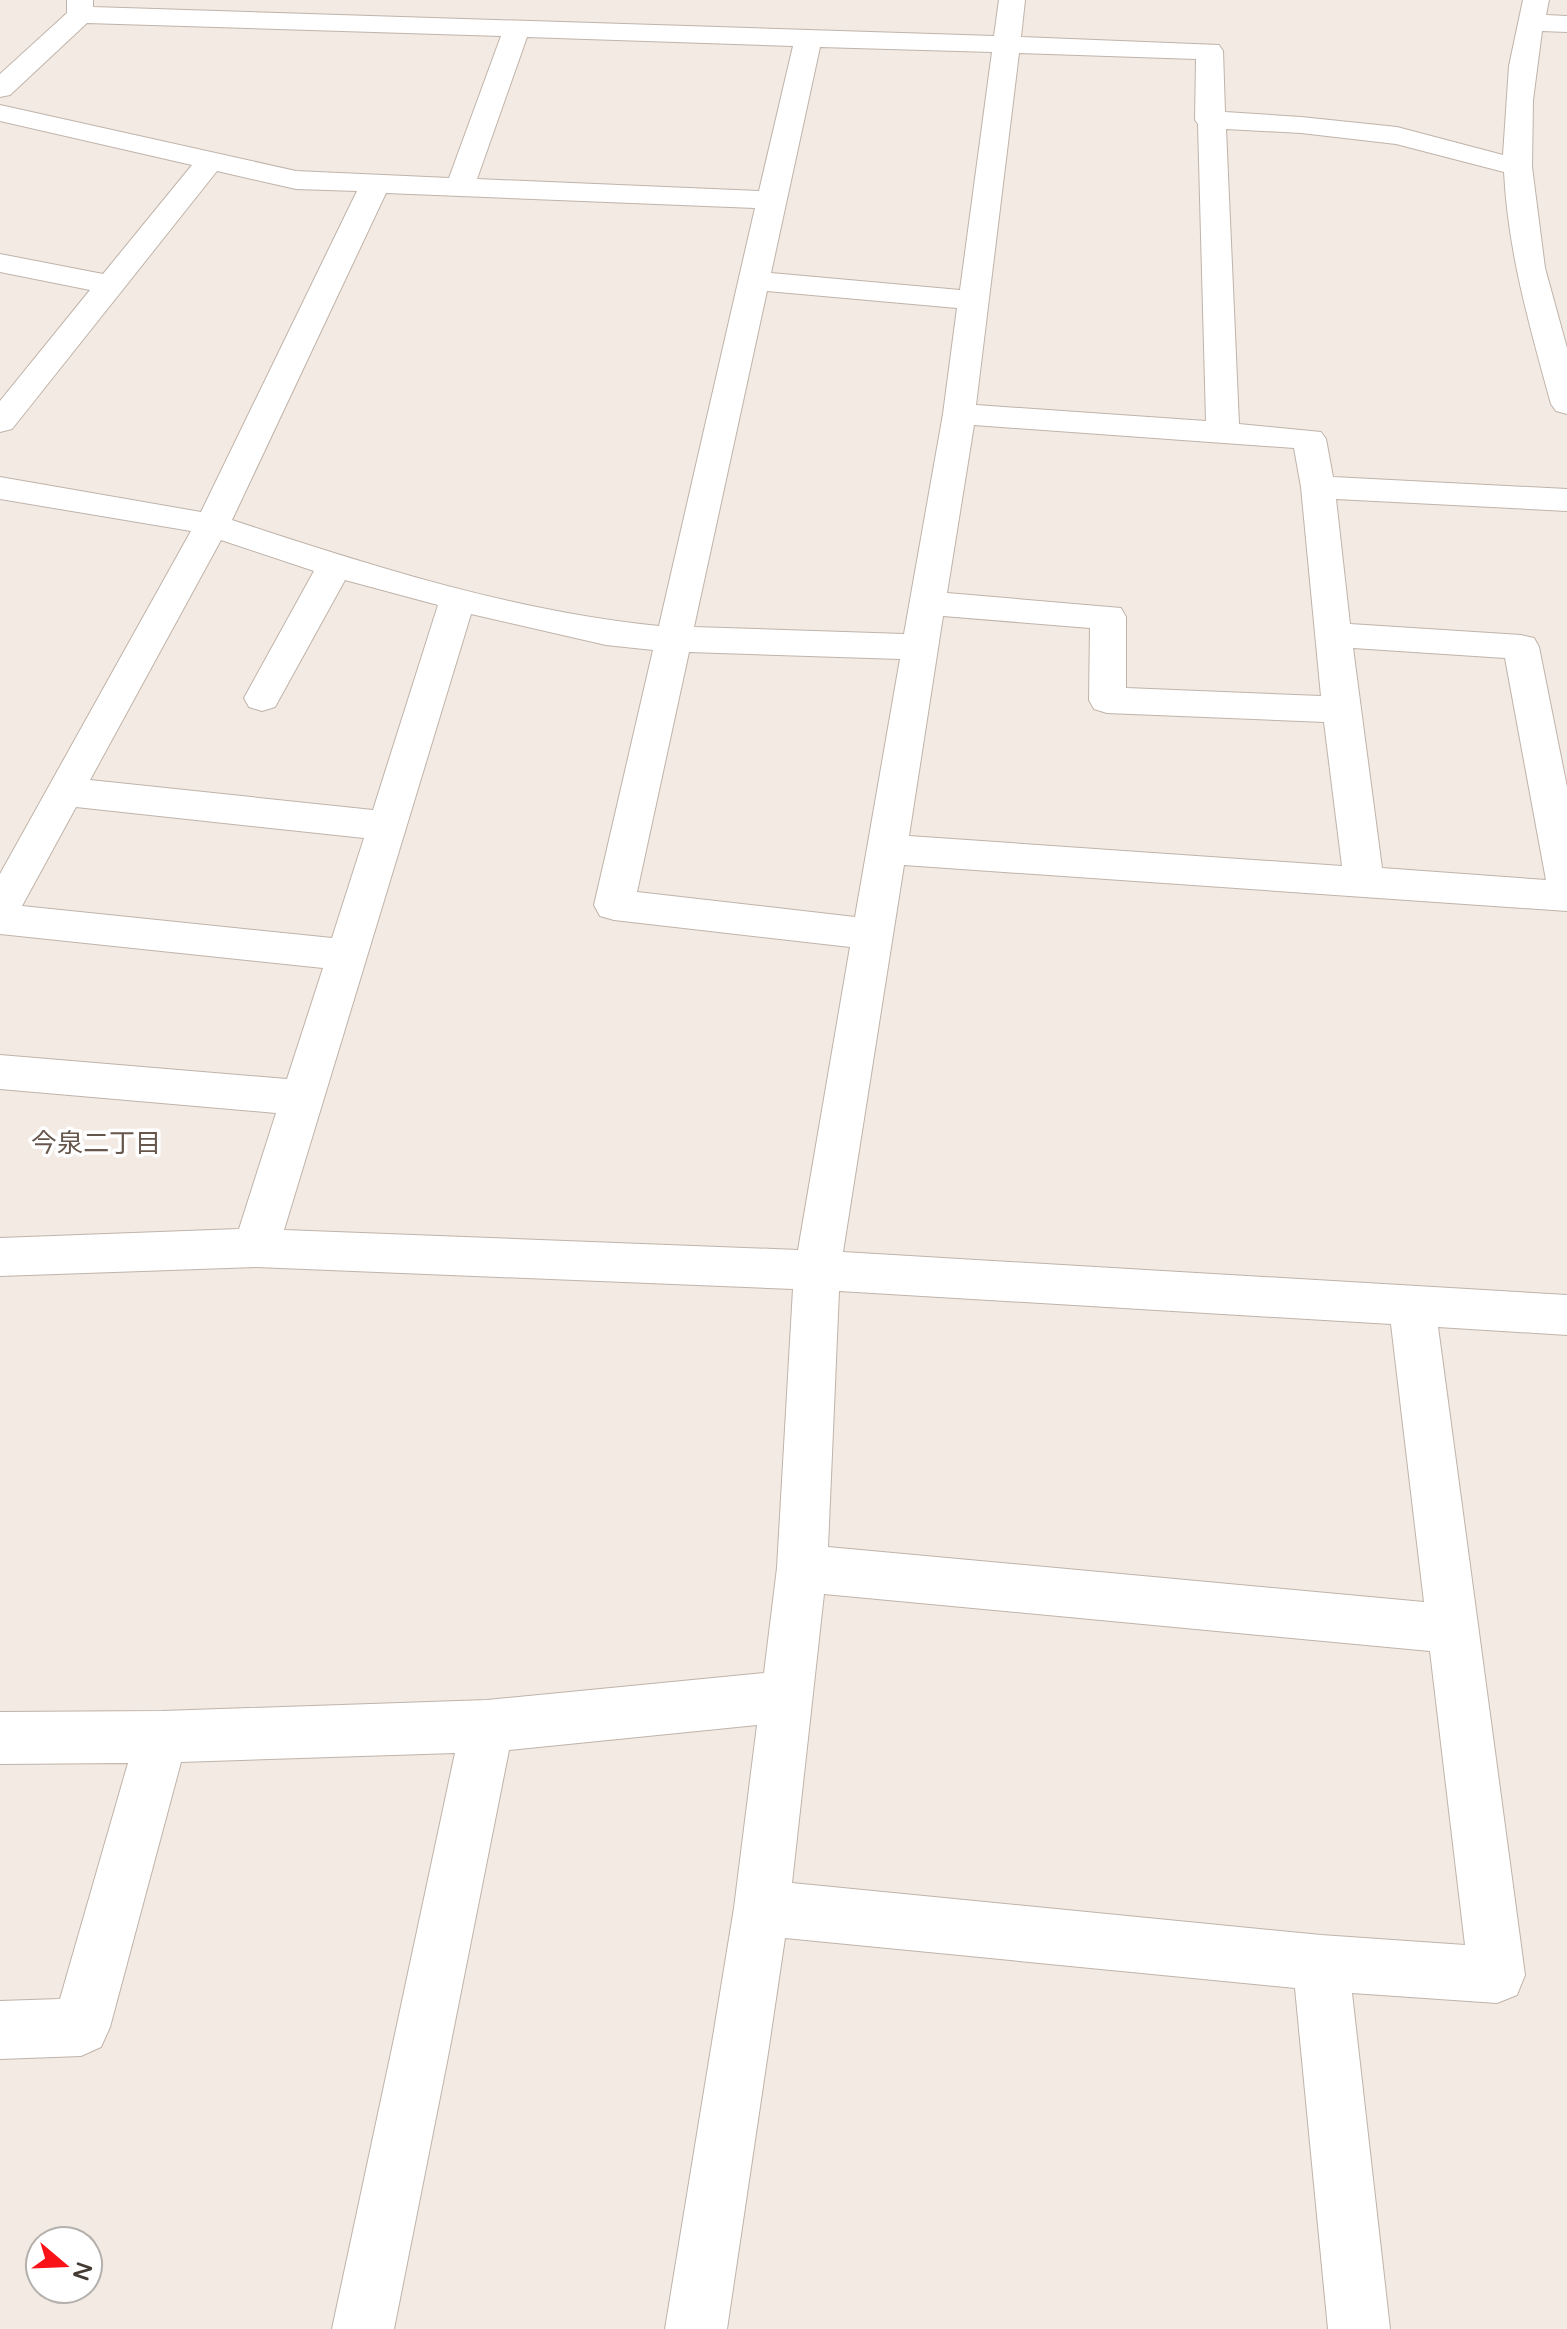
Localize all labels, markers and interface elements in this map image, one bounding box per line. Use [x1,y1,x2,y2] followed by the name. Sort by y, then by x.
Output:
[31,1128,161,1159] district label: 今泉二丁目
[24,2225,104,2305] north arrow
[67,2259,97,2284] text: N

